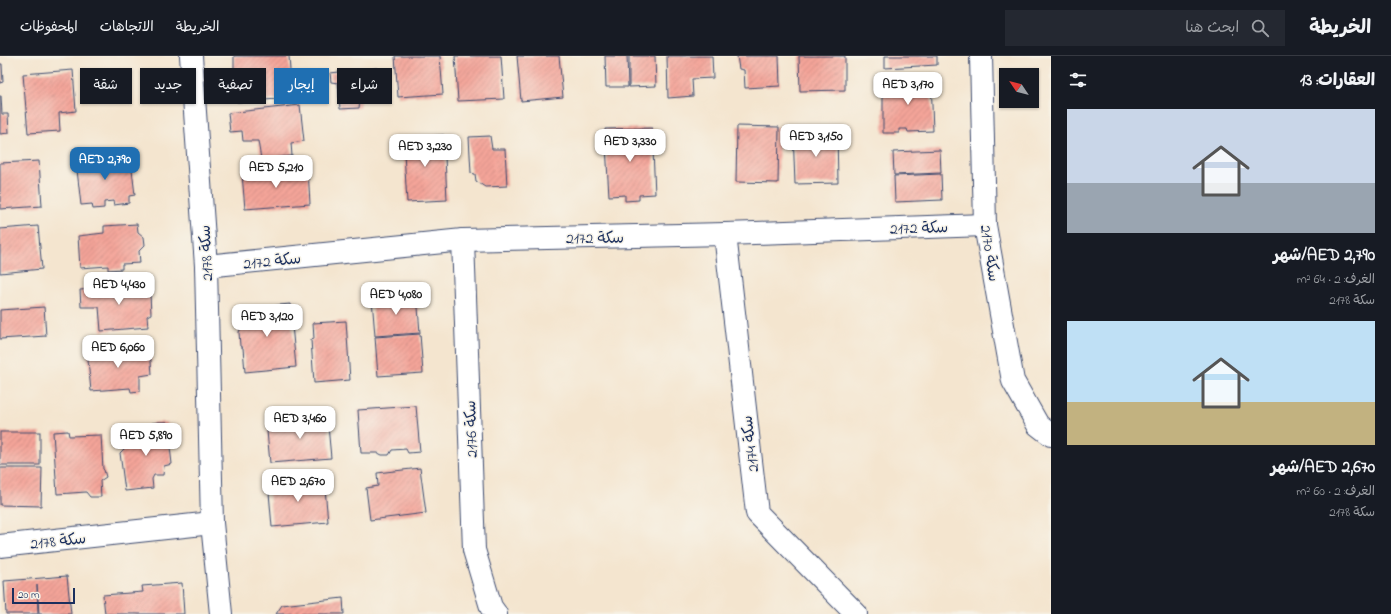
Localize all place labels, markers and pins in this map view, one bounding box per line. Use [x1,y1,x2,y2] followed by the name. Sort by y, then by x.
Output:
[862,72,954,106] pin: AED 3,170
[770,124,862,158] pin: AED 3,150
[584,129,676,163] pin: AED 3,330
[379,134,471,168] pin: AED 3,230
[59,147,151,181] pin: AED 2,790
[230,155,322,189] pin: AED 5,210
[73,272,165,306] pin: AED 4,430
[350,282,442,316] pin: AED 4,080
[221,304,313,338] pin: AED 3,120
[72,335,164,369] pin: AED 6,060
[254,406,346,440] pin: AED 3,460
[100,423,192,457] pin: AED 5,890
[252,469,344,503] pin: AED 2,670

